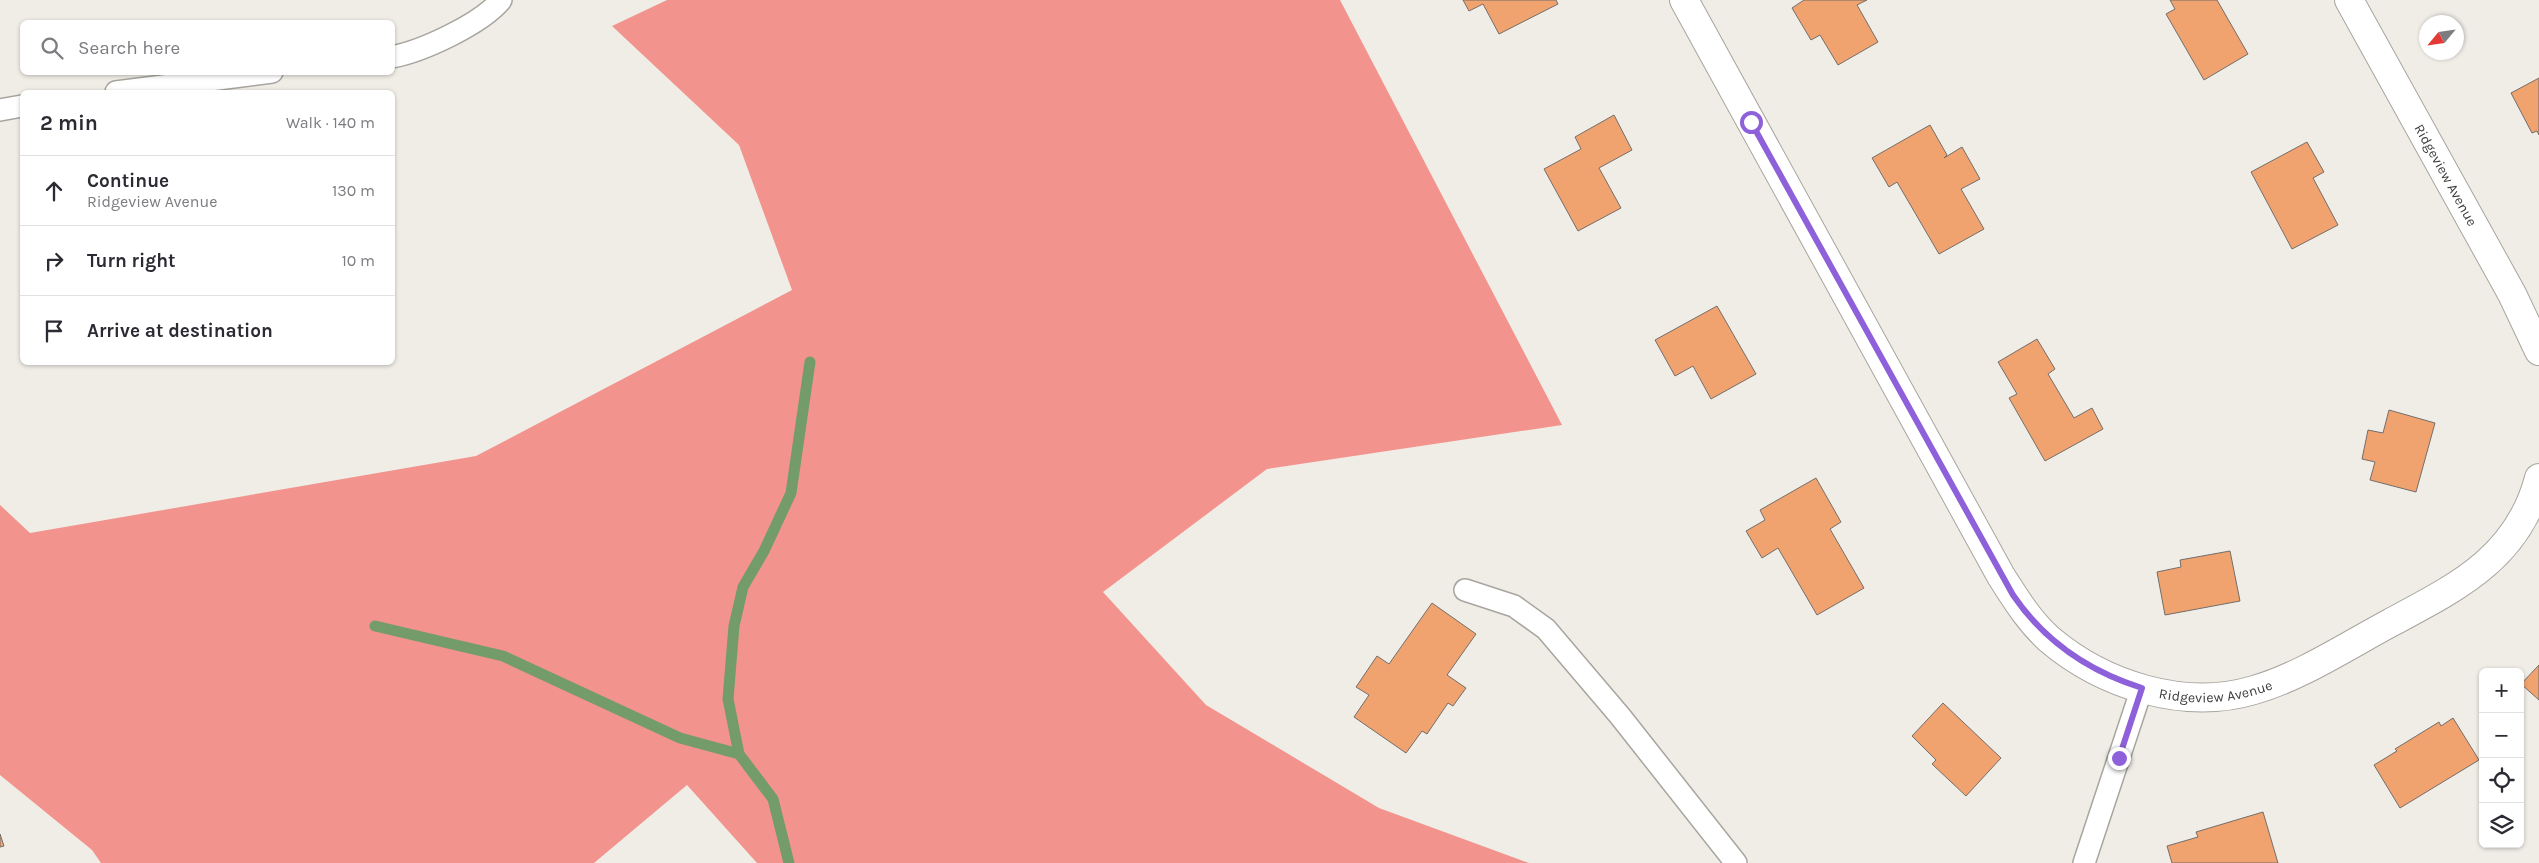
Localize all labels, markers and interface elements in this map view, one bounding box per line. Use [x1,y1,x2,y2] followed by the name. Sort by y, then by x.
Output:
[2419,15,2464,60] north arrow
[20,20,395,75] search box
[38,34,66,62] icon: search
[78,37,180,59] text: Search here
[40,111,98,135] text: 2 min
[1740,111,1763,134] route start
[286,113,375,132] text: Walk · 140 m
[2410,121,2481,229] street label: Ridgeview Avenue
[87,170,169,192] text: Continue
[40,177,68,205] icon: ahead
[332,181,375,200] text: 130 m
[87,192,217,211] text: Ridgeview Avenue
[40,247,68,275] icon: right
[87,250,176,272] text: Turn right
[341,251,375,270] text: 10 m
[40,317,68,345] icon: arrive
[87,320,273,342] text: Arrive at destination
[2479,668,2524,848] map controls
[2479,668,2524,713] button: +
[2158,677,2275,706] street label: Ridgeview Avenue
[2479,713,2524,758] button: −
[2108,747,2131,770] route end
[2479,758,2524,803] button: locate
[2479,803,2524,848] button: layers

